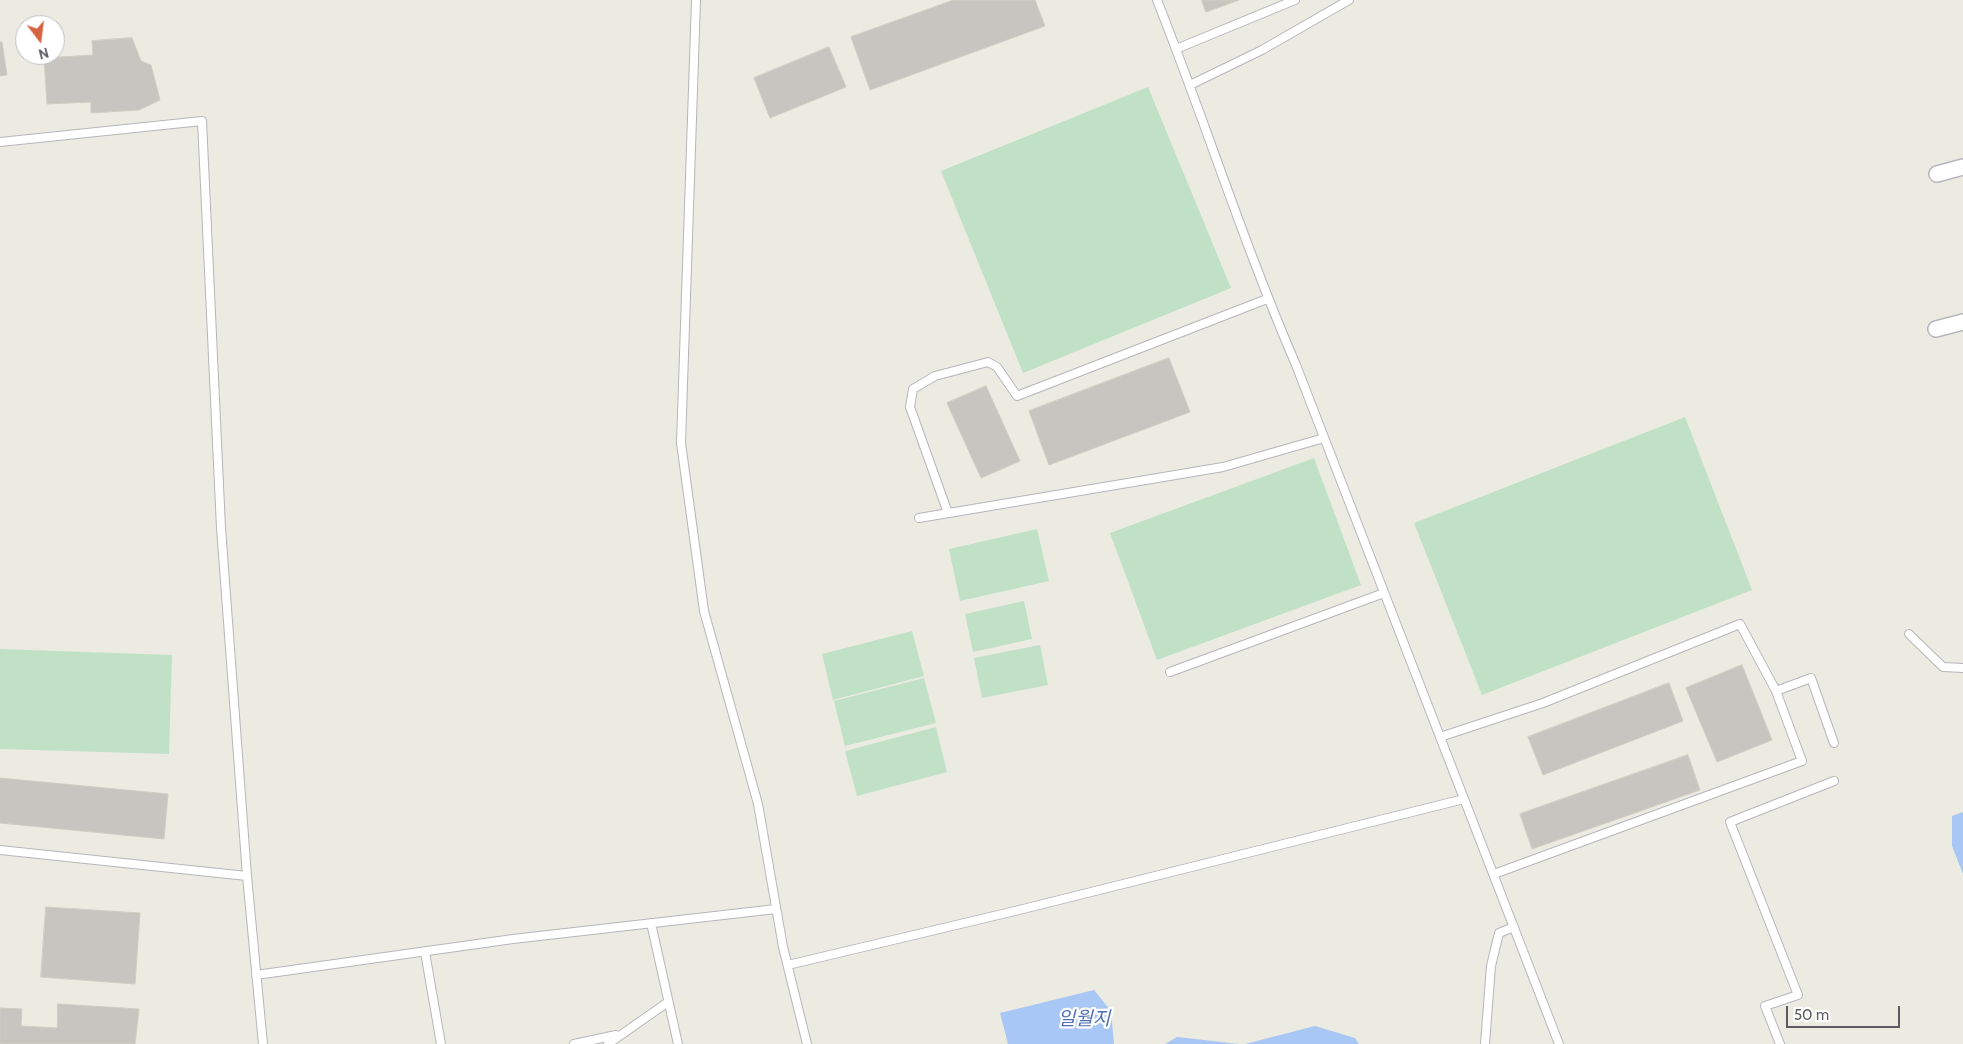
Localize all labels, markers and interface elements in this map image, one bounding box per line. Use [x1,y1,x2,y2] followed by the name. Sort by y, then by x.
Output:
[15,15,65,65] north arrow
[37,44,51,63] text: N
[1788,996,1902,1028] scale bar
[1794,1006,1829,1024] text: 50 m
[1058,1008,1110,1030] water label: 일월지

